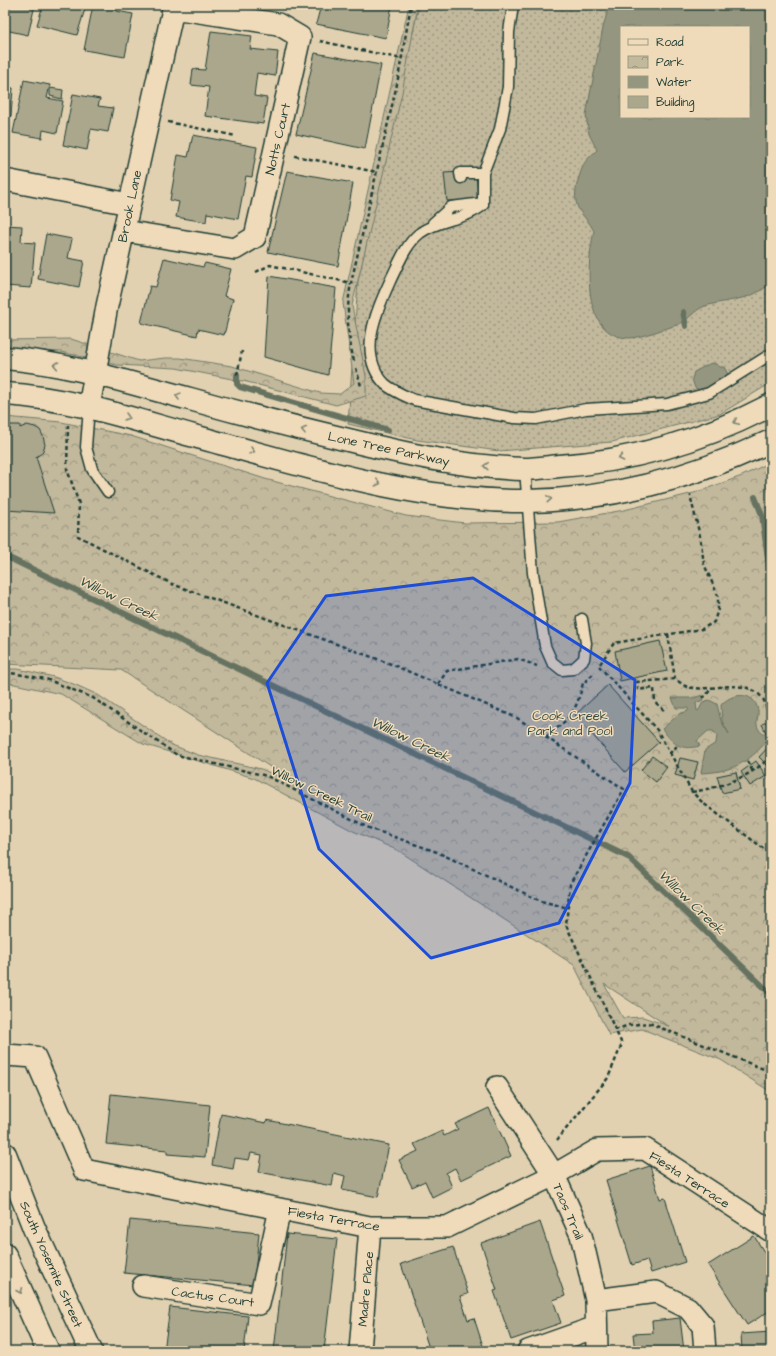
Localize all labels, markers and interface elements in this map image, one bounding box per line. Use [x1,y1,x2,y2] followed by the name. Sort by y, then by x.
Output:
[620,26,750,118] legend
[656,34,684,51] text: Road
[656,54,684,71] text: Park
[656,74,692,91] text: Water
[656,94,694,112] text: Building
[261,101,295,177] street label: Notts Court
[114,168,146,244] street label: Brook Lane
[52,362,59,370] one-way arrow
[175,392,182,401] one-way arrow
[123,413,130,421] one-way arrow
[732,417,740,425] one-way arrow
[301,426,307,434] one-way arrow
[326,427,451,472] street label: Lone Tree Parkway
[248,446,255,455] one-way arrow
[618,453,624,461] one-way arrow
[483,462,489,471] one-way arrow
[375,479,381,487] one-way arrow
[546,495,552,504] one-way arrow
[76,571,162,627] water label: Willow Creek
[527,707,613,740] park label: Cook Creek Park and Pool
[368,712,454,768] water label: Willow Creek
[268,762,375,826] street label: Willow Creek Trail
[653,866,729,940] water label: Willow Creek
[646,1147,733,1213] street label: Fiesta Terrace
[548,1180,588,1242] street label: Taos Trail
[15,1198,87,1331] street label: South Yosemite Street
[286,1202,381,1236] street label: Fiesta Terrace
[354,1251,378,1328] street label: Madre Place
[170,1282,256,1312] street label: Cactus Court
[16,1287,24,1294] one-way arrow

